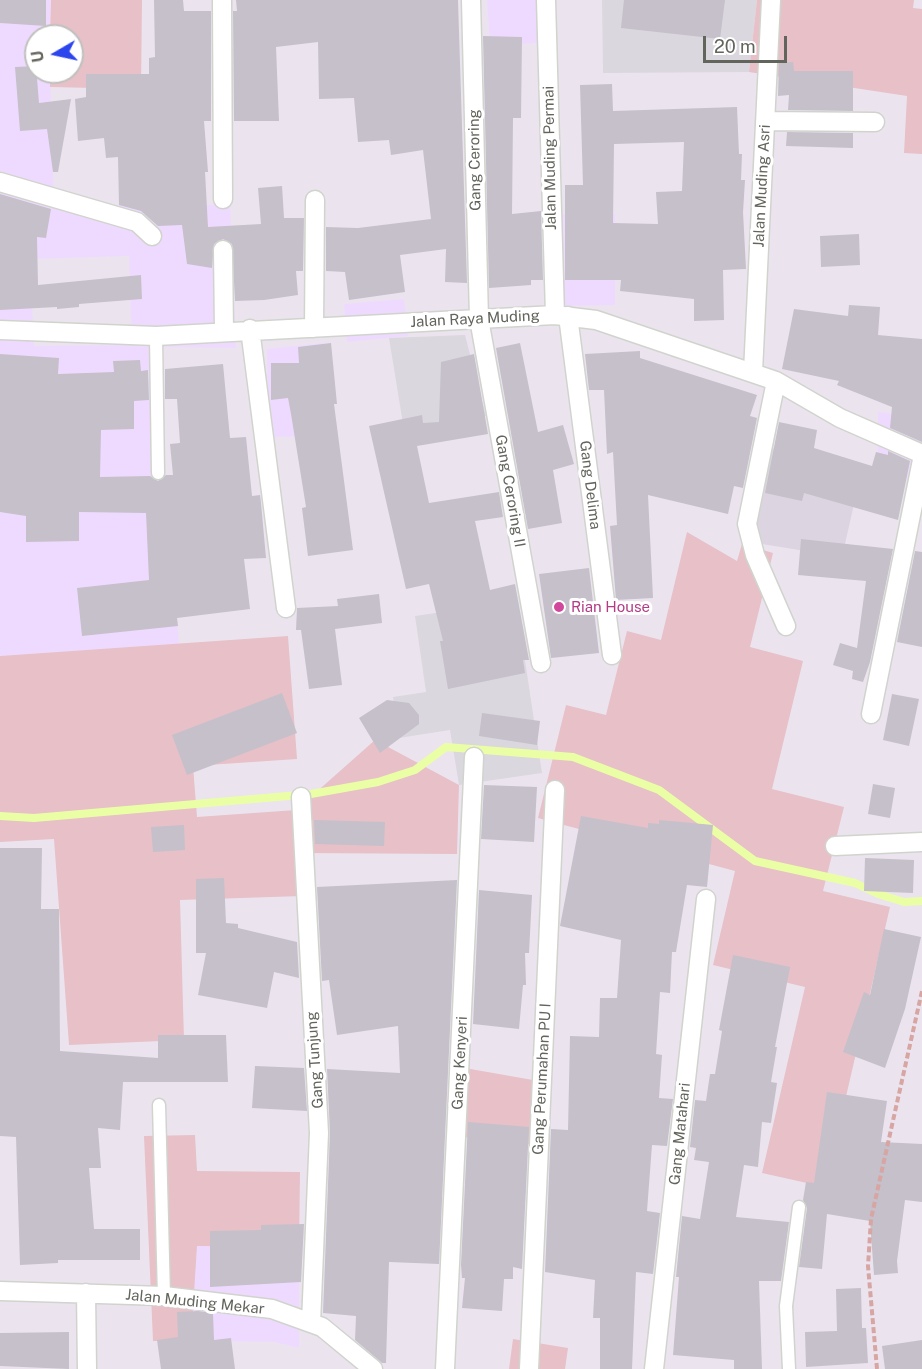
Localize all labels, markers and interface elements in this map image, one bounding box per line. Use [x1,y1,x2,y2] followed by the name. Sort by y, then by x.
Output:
[24,24,84,84] north arrow
[706,24,790,62] scale bar
[714,36,756,57] text: 20 m
[27,49,48,64] text: U
[540,86,560,230] street label: Jalan Muding Permai
[465,109,485,211] street label: Gang Ceroring
[750,124,774,248] street label: Jalan Muding Asri
[410,307,540,331] street label: Jalan Raya Muding
[491,433,529,549] street label: Gang Ceroring II
[576,440,604,530] street label: Gang Delima
[571,598,650,616] place label: Rian House
[552,600,566,614] marker: Rian House
[529,1003,555,1155] street label: Gang Perumahan PU I
[303,1011,327,1109] street label: Gang Tunjung
[449,1016,471,1110] street label: Gang Kenyeri
[666,1082,694,1186] street label: Gang Matahari
[125,1286,265,1318] street label: Jalan Muding Mekar

